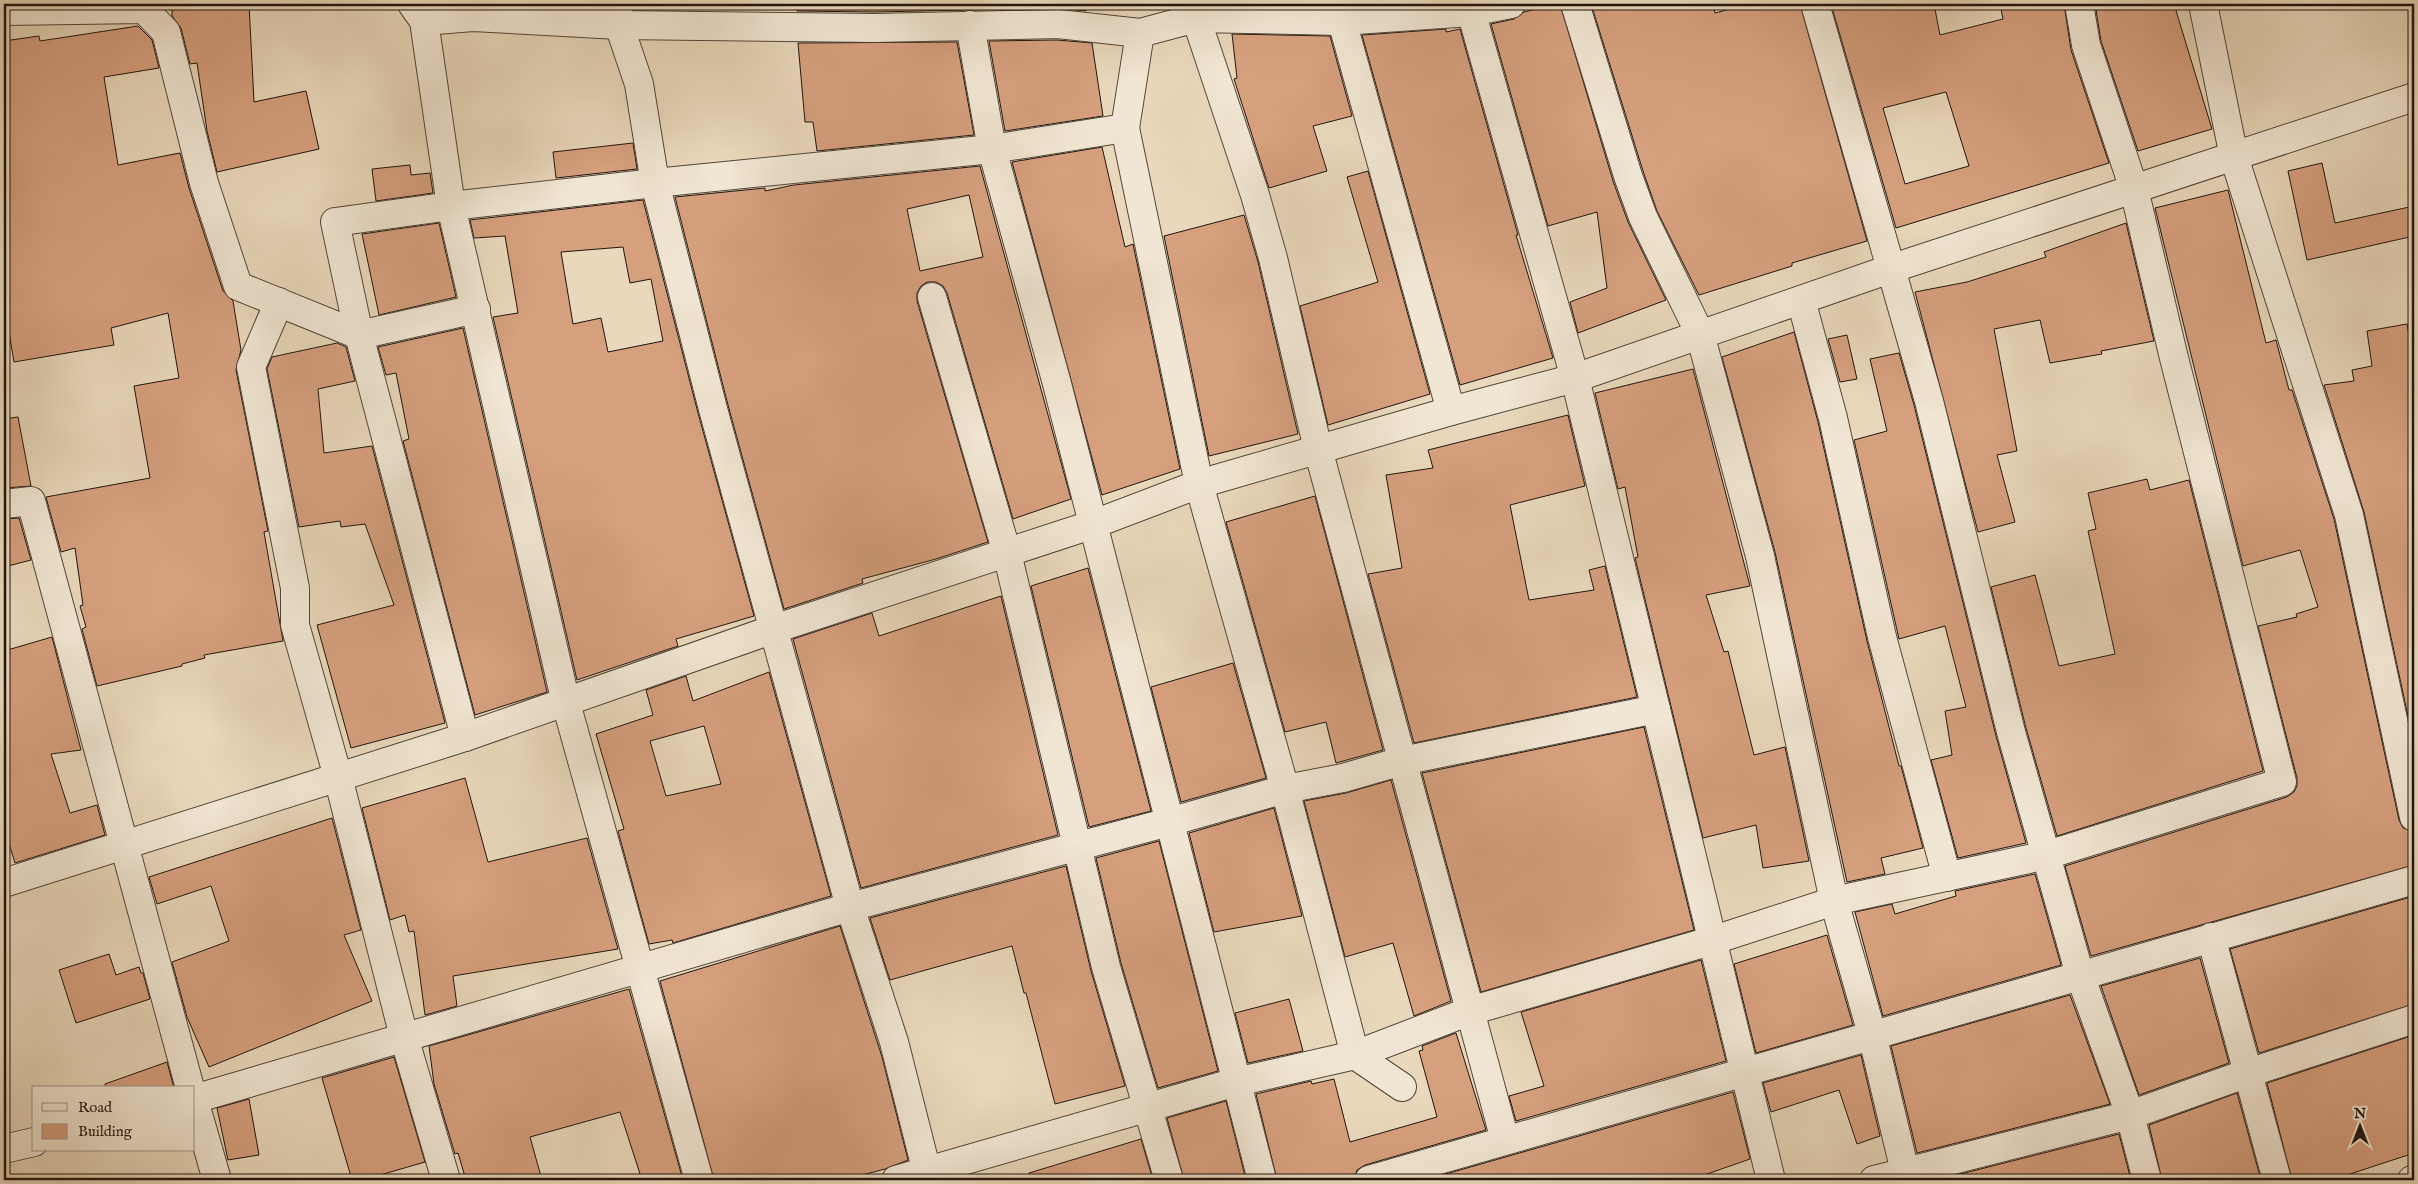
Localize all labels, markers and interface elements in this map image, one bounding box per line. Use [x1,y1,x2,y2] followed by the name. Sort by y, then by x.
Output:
[32,1086,195,1152] legend
[78,1098,113,1117] text: Road
[2336,1102,2386,1152] north arrow
[2353,1105,2366,1123] text: N
[78,1122,133,1141] text: Building

